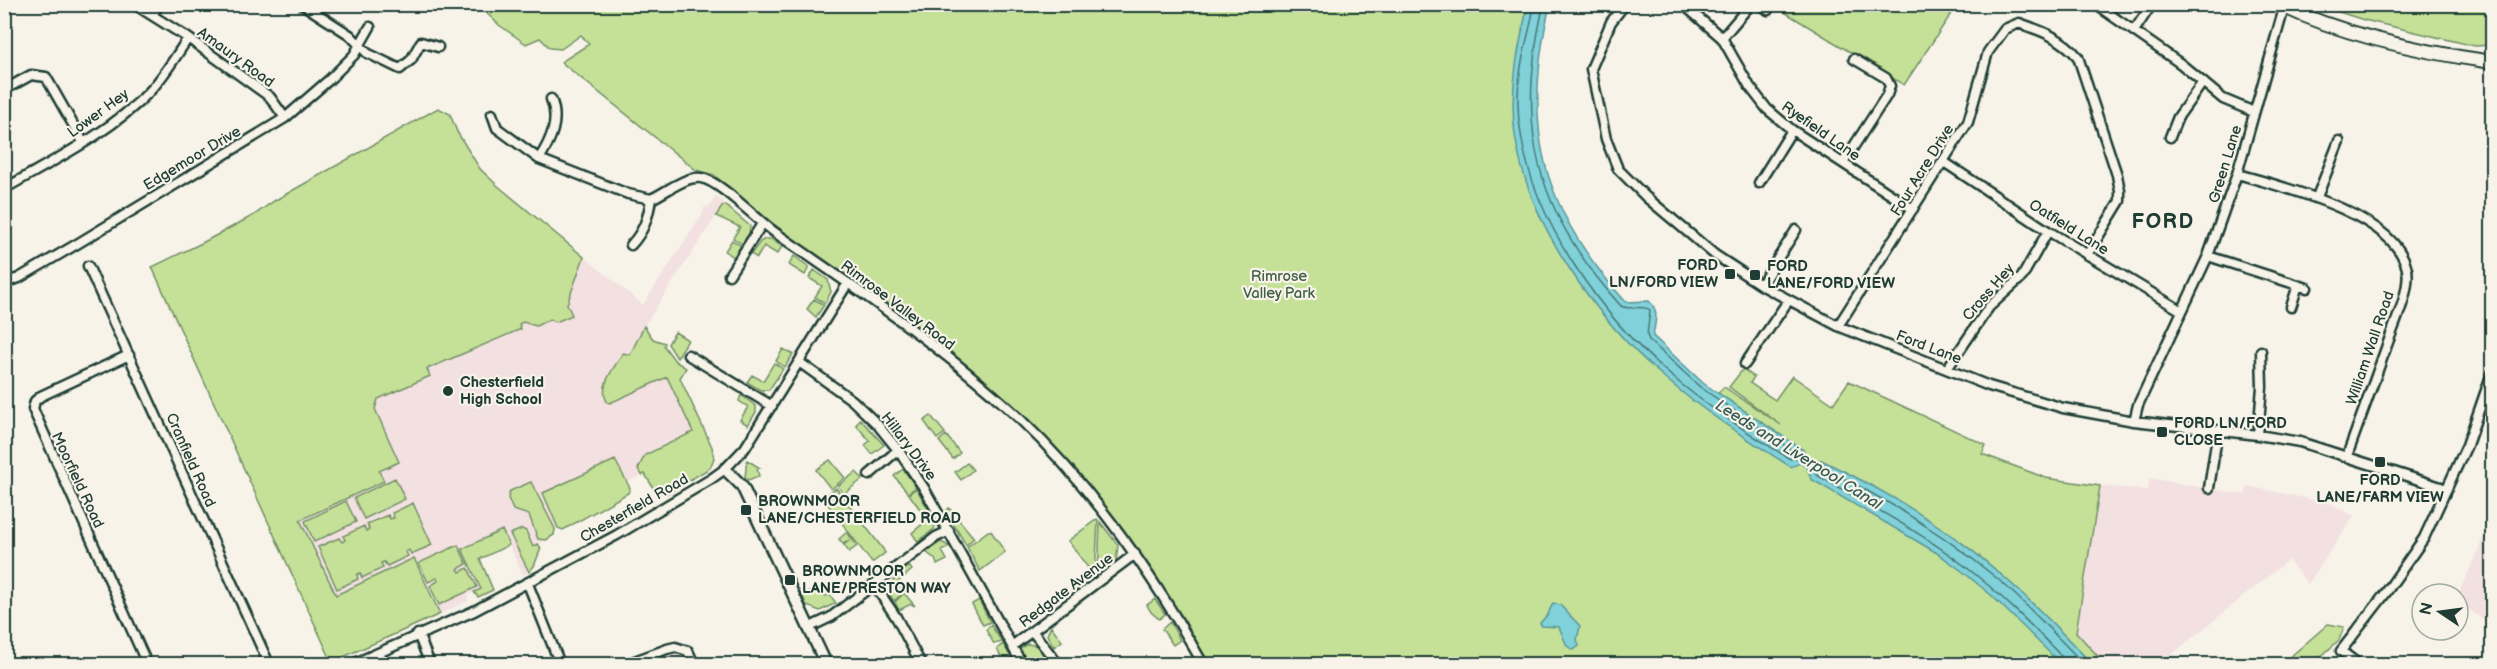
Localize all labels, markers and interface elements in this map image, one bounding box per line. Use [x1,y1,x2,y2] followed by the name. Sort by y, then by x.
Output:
[193,23,278,92] street label: Amaury Road
[64,85,133,142] street label: Lower Hey
[1778,97,1864,166] street label: Ryefield Lane
[1887,121,1958,220] street label: Four Acre Drive
[140,122,244,195] street label: Edgemoor Drive
[2205,123,2246,206] street label: Green Lane
[2025,195,2112,259] street label: Oatfield Lane
[2131,209,2195,234] district label: FORD
[837,256,959,355] street label: Rimrose Valley Road
[1609,256,1718,292] place label: FORD LN/FORD VIEW
[1767,257,1895,293] place label: FORD LANE/FORD VIEW
[1958,260,2019,325] street label: Cross Hey
[1243,267,1316,303] park label: Rimrose Valley Park
[1723,267,1737,281] marker: FORD LN/FORD VIEW
[1748,268,1762,282] marker: FORD LANE/FORD VIEW
[2342,289,2399,408] street label: William Wall Road
[1893,326,1964,369] street label: Ford Lane
[460,373,544,409] place label: Chesterfield High School
[441,384,455,398] marker: Chesterfield High School
[1711,396,1886,515] water label: Leeds and Liverpool Canal
[877,408,941,484] street label: Hillary Drive
[161,410,220,510] street label: Cranfield Road
[2174,414,2287,450] place label: FORD LN/FORD CLOSE
[2155,425,2169,439] marker: FORD LN/FORD CLOSE
[47,429,108,531] street label: Moorfield Road
[2373,455,2387,469] marker: FORD LANE/FARM VIEW
[577,470,692,547] street label: Chesterfield Road
[2316,471,2444,507] place label: FORD LANE/FARM VIEW
[758,492,961,528] place label: BROWNMOOR LANE/CHESTERFIELD ROAD
[739,503,753,517] marker: BROWNMOOR LANE/CHESTERFIELD ROAD
[1016,549,1117,632] street label: Redgate Avenue
[802,562,951,598] place label: BROWNMOOR LANE/PRESTON WAY
[783,573,797,587] marker: BROWNMOOR LANE/PRESTON WAY
[2410,582,2470,642] north arrow
[2416,601,2437,617] text: N

